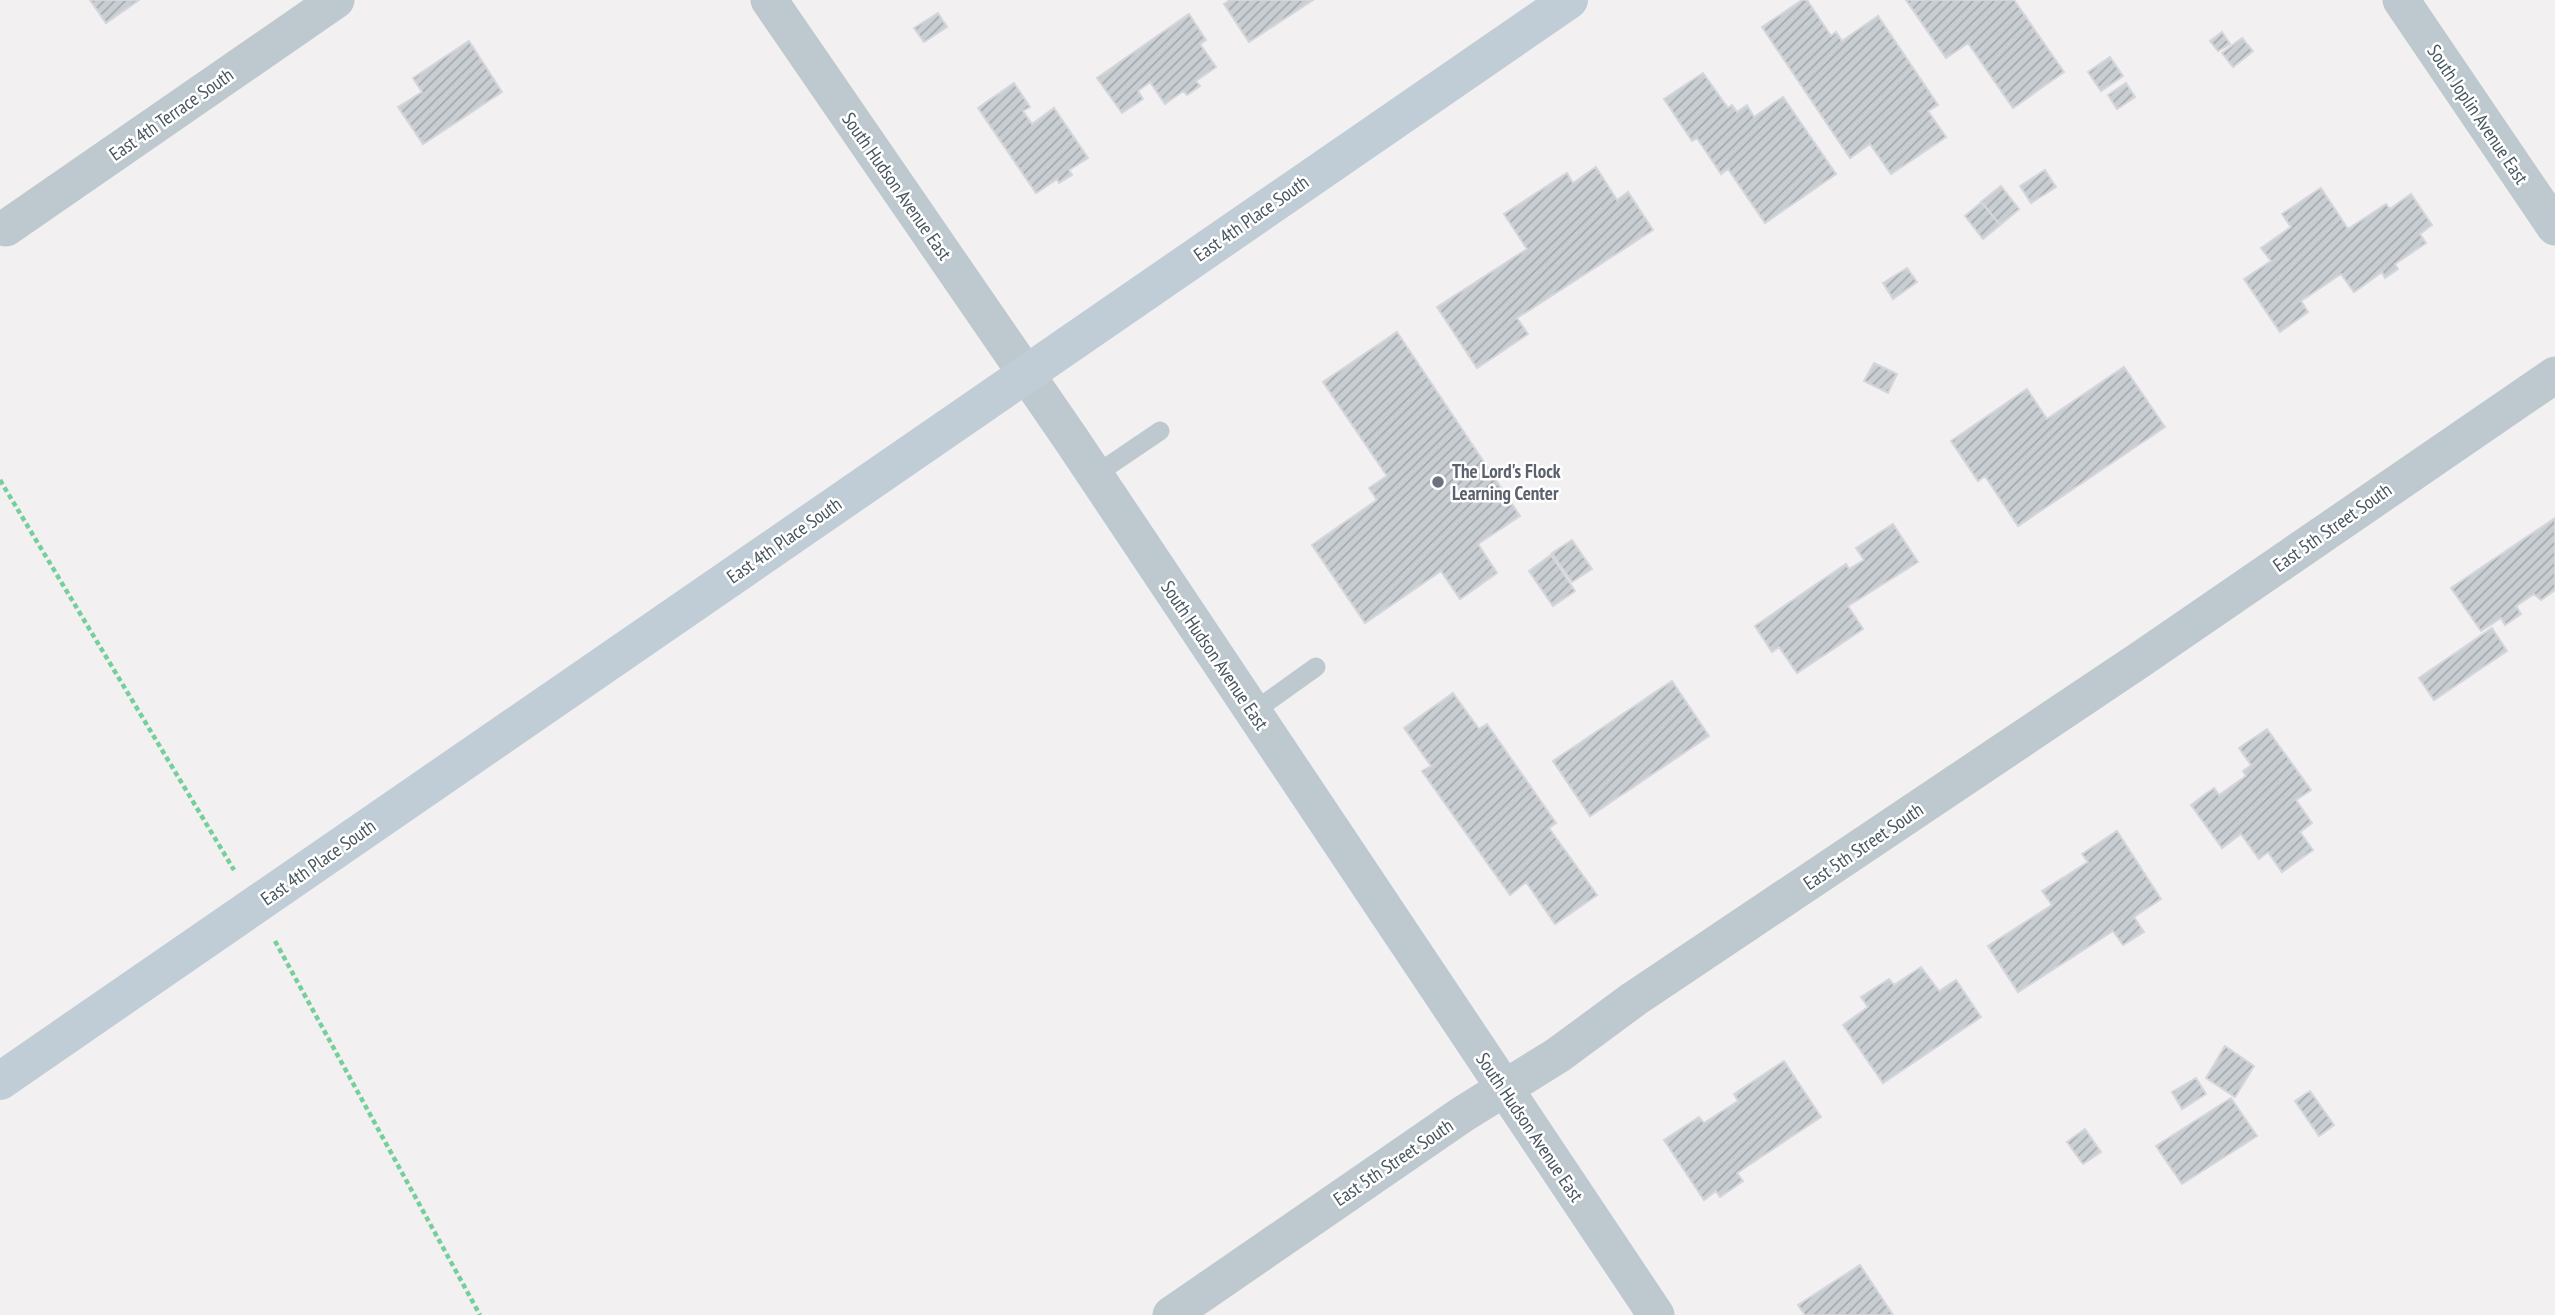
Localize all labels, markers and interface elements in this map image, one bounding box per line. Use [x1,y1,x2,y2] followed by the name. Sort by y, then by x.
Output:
[2422,40,2534,189] street label: South Joplin Avenue East
[104,62,238,166] street label: East 4th Terrace South
[837,108,957,265] street label: South Hudson Avenue East
[1189,170,1313,266] street label: East 4th Place South
[1452,459,1561,505] place label: The Lord's Flock Learning Center
[1430,474,1446,490] marker: The Lord's Flock Learning Center
[2268,477,2396,577] street label: East 5th Street South
[722,492,846,588] street label: East 4th Place South
[1156,576,1274,735] street label: South Hudson Avenue East
[1799,797,1927,895] street label: East 5th Street South
[256,814,380,910] street label: East 4th Place South
[1471,1048,1589,1207] street label: South Hudson Avenue East
[1329,1113,1457,1211] street label: East 5th Street South

